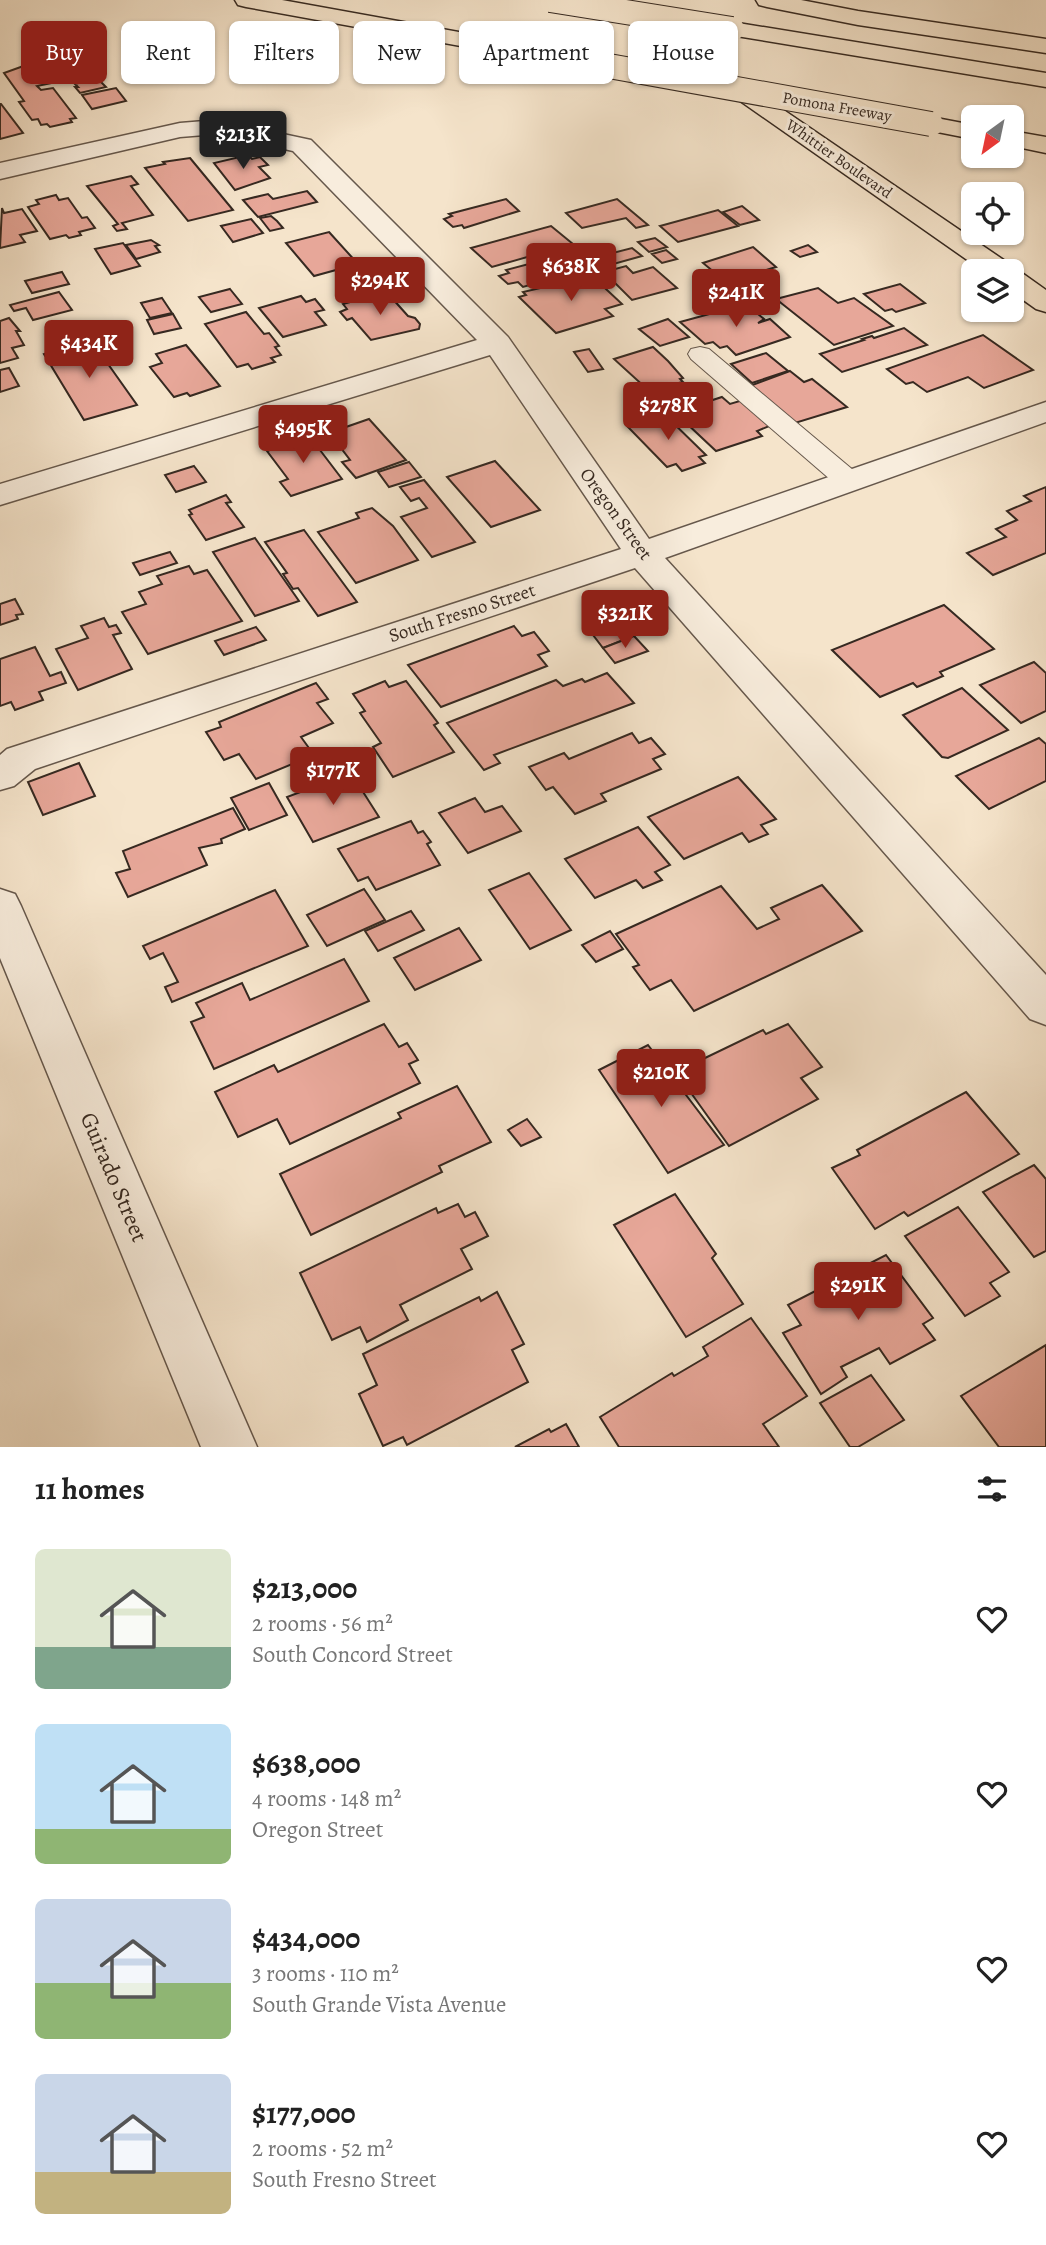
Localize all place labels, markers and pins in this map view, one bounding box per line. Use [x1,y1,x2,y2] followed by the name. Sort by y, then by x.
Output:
[194,111,292,171] pin: $213K
[522,244,620,303] pin: $638K
[331,258,429,317] pin: $294K
[687,270,785,329] pin: $241K
[40,320,138,380] pin: $434K
[619,382,717,442] pin: $278K
[254,406,352,465] pin: $495K
[576,590,674,650] pin: $321K
[284,748,382,807] pin: $177K
[612,1050,710,1109] pin: $210K
[809,1262,907,1322] pin: $291K

